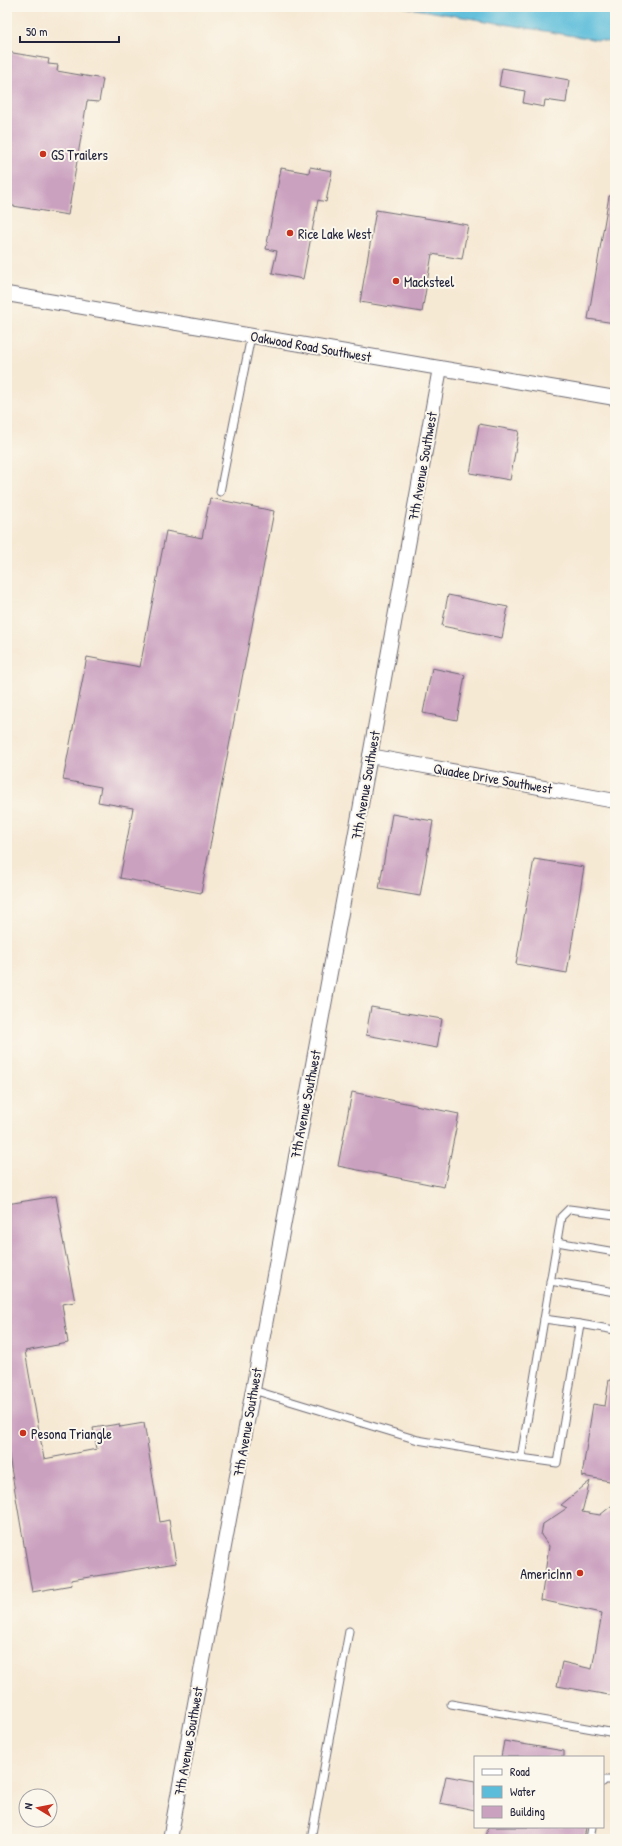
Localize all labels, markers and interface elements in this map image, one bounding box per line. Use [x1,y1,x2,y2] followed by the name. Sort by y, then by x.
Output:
[20,18,119,44] scale bar
[26,23,47,40] text: 50 m
[51,145,108,164] place label: GS Trailers
[38,149,48,159] marker: GS Trailers
[298,224,372,243] place label: Rice Lake West
[285,228,295,238] marker: Rice Lake West
[404,272,454,291] place label: Macksteel
[391,276,401,286] marker: Macksteel
[249,326,373,366] street label: Oakwood Road Southwest
[403,410,441,522] street label: 7th Avenue Southwest
[346,729,384,841] street label: 7th Avenue Southwest
[432,758,554,798] street label: Quadee Drive Southwest
[285,1048,325,1160] street label: 7th Avenue Southwest
[228,1366,266,1478] street label: 7th Avenue Southwest
[31,1424,112,1444] place label: Pesona Triangle
[18,1428,28,1438] marker: Pesona Triangle
[520,1564,572,1583] place label: AmericInn
[575,1568,585,1578] marker: AmericInn
[169,1685,207,1797] street label: 7th Avenue Southwest
[474,1756,604,1828] legend
[510,1763,530,1780] text: Road
[510,1783,536,1800] text: Water
[18,1788,58,1828] north arrow
[21,1802,36,1810] text: N
[510,1803,545,1820] text: Building

